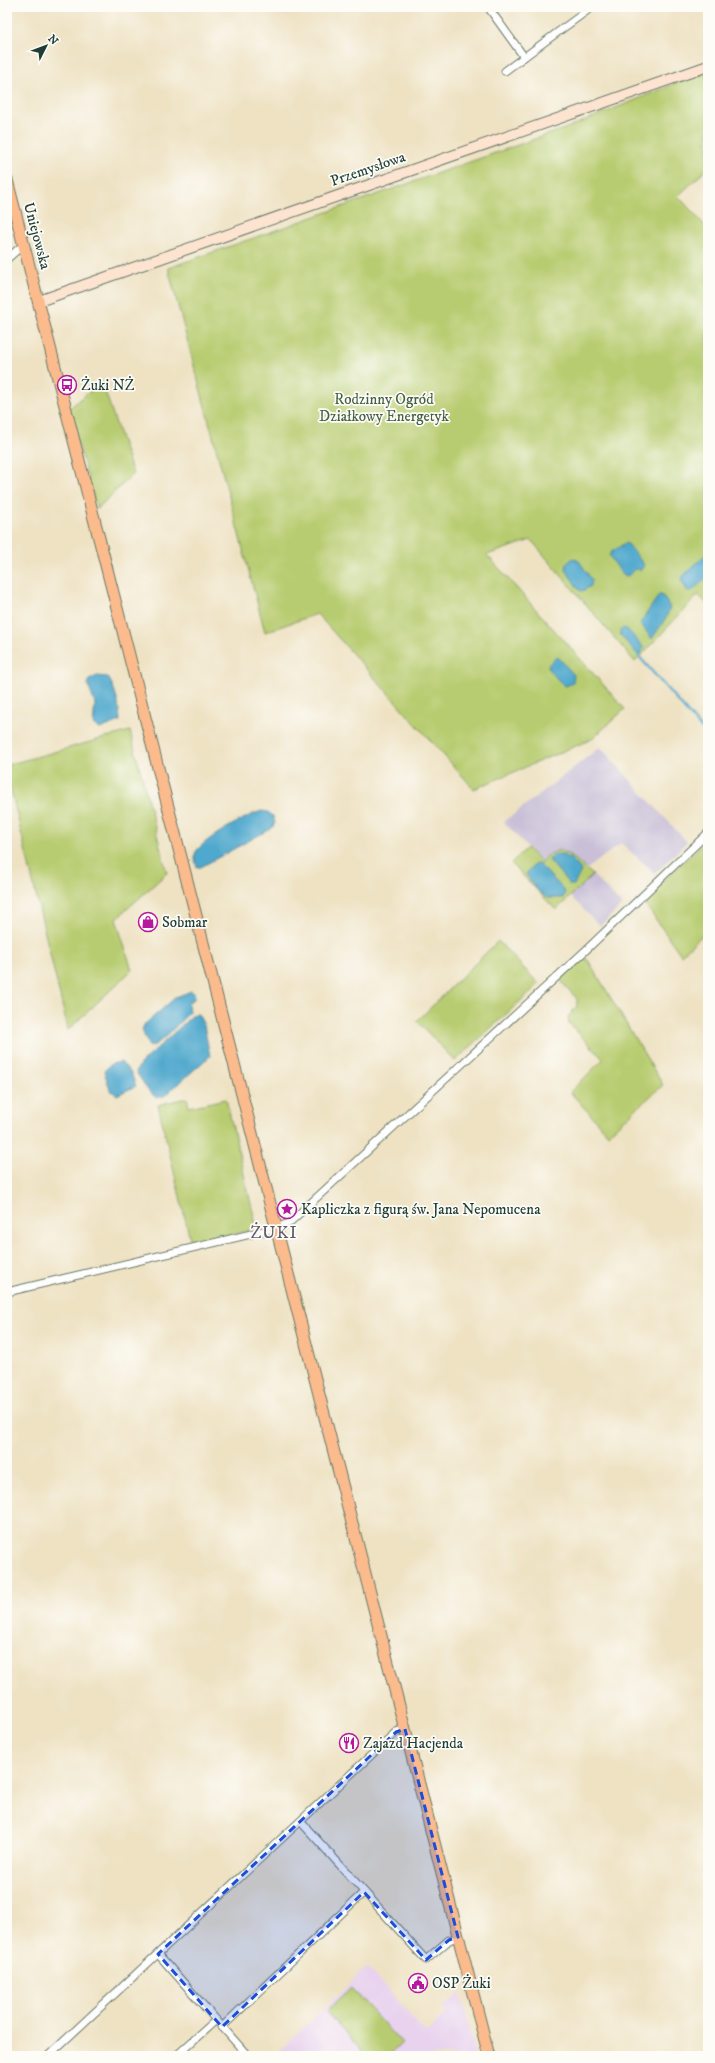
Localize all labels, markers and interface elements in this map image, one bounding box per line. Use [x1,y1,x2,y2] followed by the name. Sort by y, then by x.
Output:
[26,26,66,66] north arrow
[44,32,61,48] text: N
[328,147,409,191] street label: Przemysłowa
[19,200,55,272] street label: Uniejowska
[56,374,78,396] bus stop icon: Żuki NŻ
[81,376,135,395] place label: Żuki NŻ
[319,390,449,426] park label: Rodzinny Ogród Działkowy Energetyk
[137,911,159,933] shop icon: Sobmar
[162,913,208,932] place label: Sobmar
[276,1198,298,1220] place icon: Kapliczka z figurą św. Jana Nepomucena
[301,1200,541,1219] place label: Kapliczka z figurą św. Jana Nepomucena
[251,1222,297,1244] district label: ŻUKI
[338,1732,360,1754] restaurant icon: Zajazd Hacjenda
[363,1734,464,1753] place label: Zajazd Hacjenda
[407,1972,429,1994] public building icon: OSP Żuki
[432,1974,491,1993] place label: OSP Żuki

